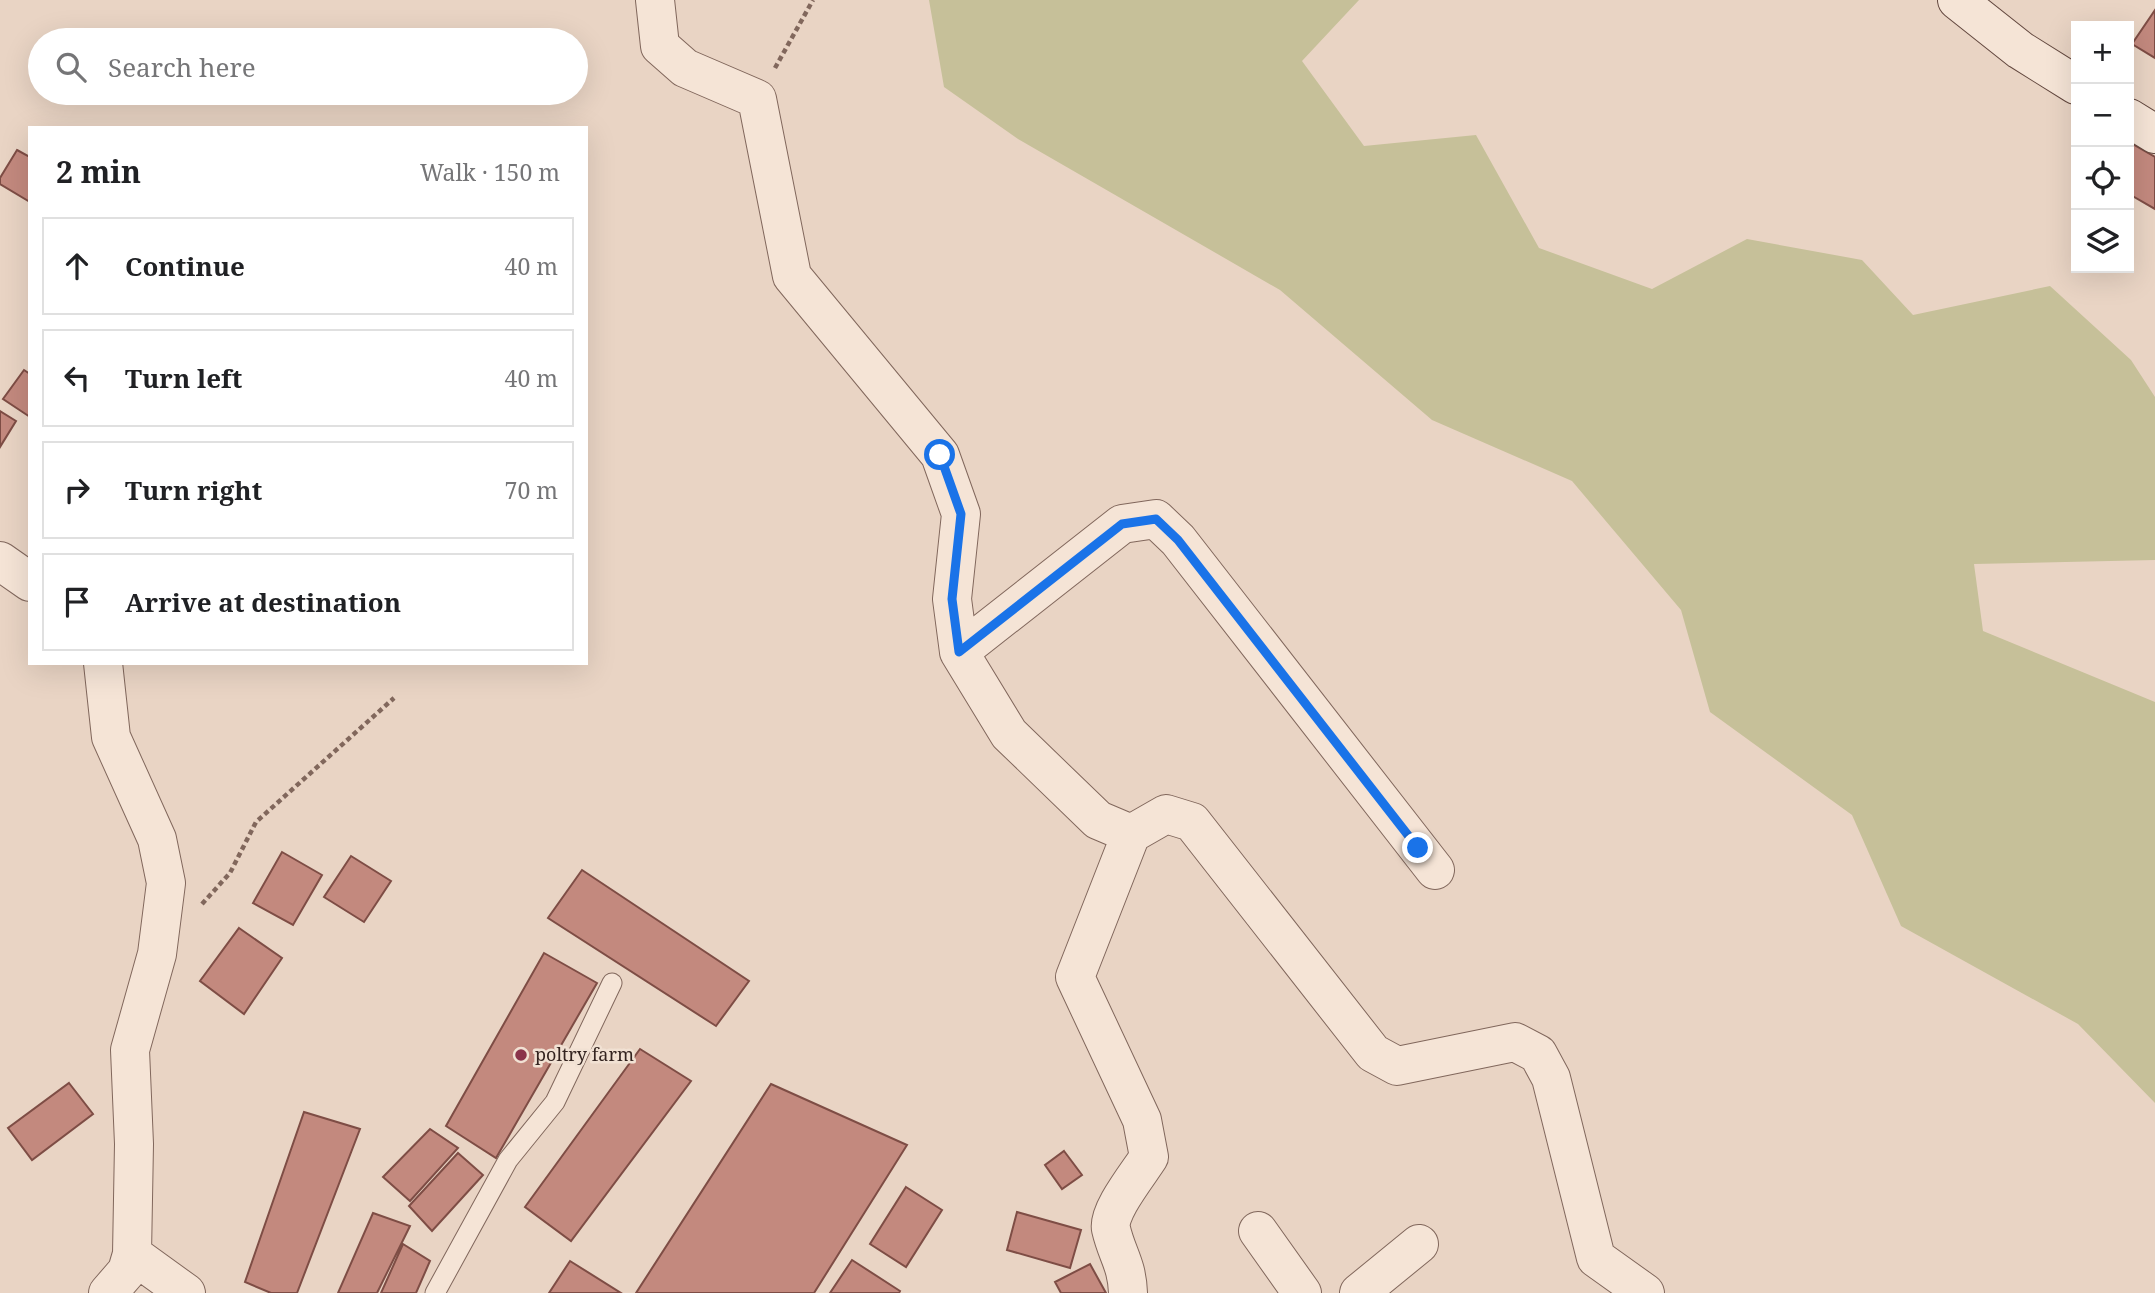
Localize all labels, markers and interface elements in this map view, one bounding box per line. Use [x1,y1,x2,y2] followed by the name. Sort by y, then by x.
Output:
[2071,21,2134,273] map controls
[2071,21,2134,84] button: +
[28,28,588,105] search box
[52,48,90,86] icon: search
[108,49,256,85] text: Search here
[2071,84,2134,147] button: −
[2071,147,2134,210] button: locate
[56,151,141,192] text: 2 min
[420,156,560,188] text: Walk · 150 m
[2071,210,2134,273] button: layers
[58,247,96,285] icon: ahead
[125,248,245,284] text: Continue
[505,250,558,282] text: 40 m
[58,359,96,397] icon: left
[125,360,242,396] text: Turn left
[505,362,558,394] text: 40 m
[924,439,955,470] route start
[58,471,96,509] icon: right
[125,472,262,508] text: Turn right
[505,474,558,506] text: 70 m
[58,583,96,621] icon: arrive
[125,584,401,620] text: Arrive at destination
[1402,832,1433,863] route end
[535,1042,634,1066] place label: poltry farm
[513,1047,529,1063] marker: poltry farm

